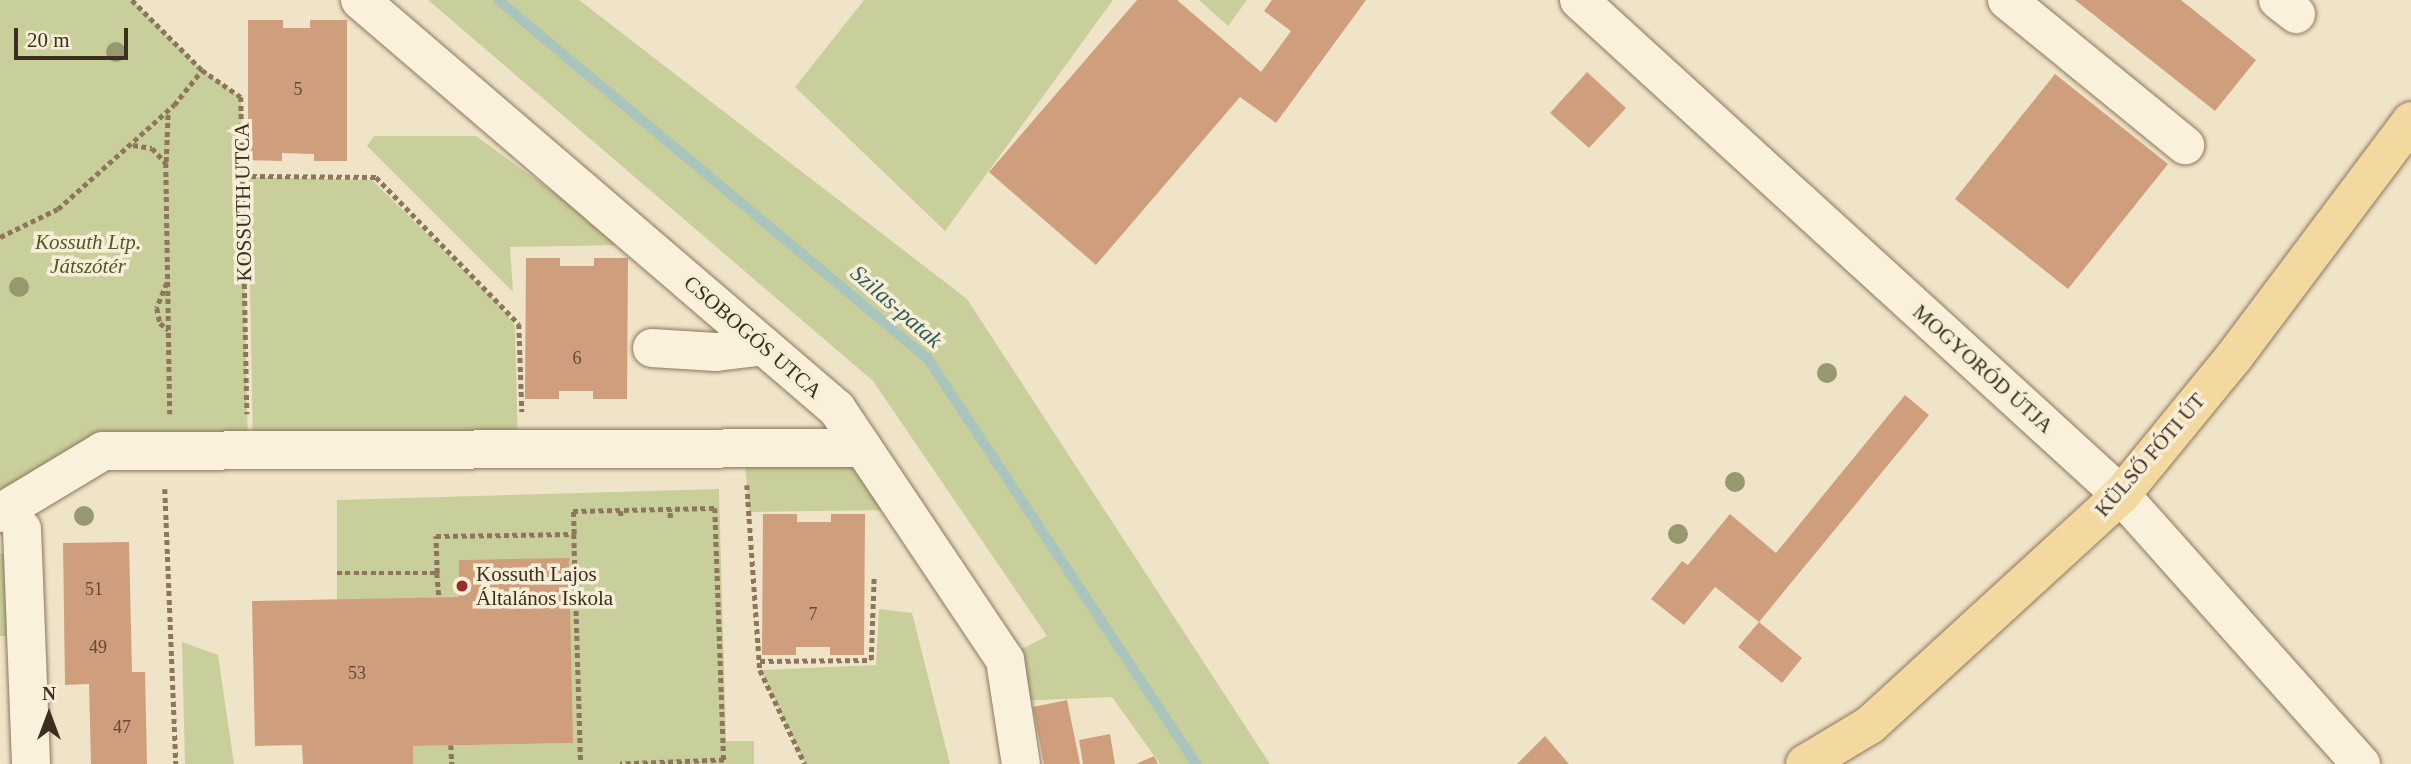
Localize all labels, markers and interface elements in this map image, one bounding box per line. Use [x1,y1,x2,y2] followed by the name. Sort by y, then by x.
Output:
[18,14,131,58] scale bar
[27,28,70,52] text: 20 m
[293,78,302,100] house number: 5
[229,122,257,282] street label: KOSSUTH UTCA
[35,229,141,279] park label: Kossuth Ltp. Játszótér
[845,260,947,354] water label: Szilas-patak
[679,270,827,404] street label: CSOBOGÓS UTCA
[1908,299,2058,439] street label: MOGYORÓD ÚTJA
[572,347,582,369] house number: 6
[2090,388,2210,522] street label: KÜLSŐ FÓTI ÚT
[476,561,613,611] place label: Kossuth Lajos Általános Iskola
[85,578,103,600] house number: 51
[454,578,470,594] marker: Kossuth Lajos Általános Iskola
[808,603,818,625] house number: 7
[89,636,107,658] house number: 49
[348,662,366,684] house number: 53
[14,680,84,750] north arrow
[42,683,56,704] text: N
[113,716,131,738] house number: 47

